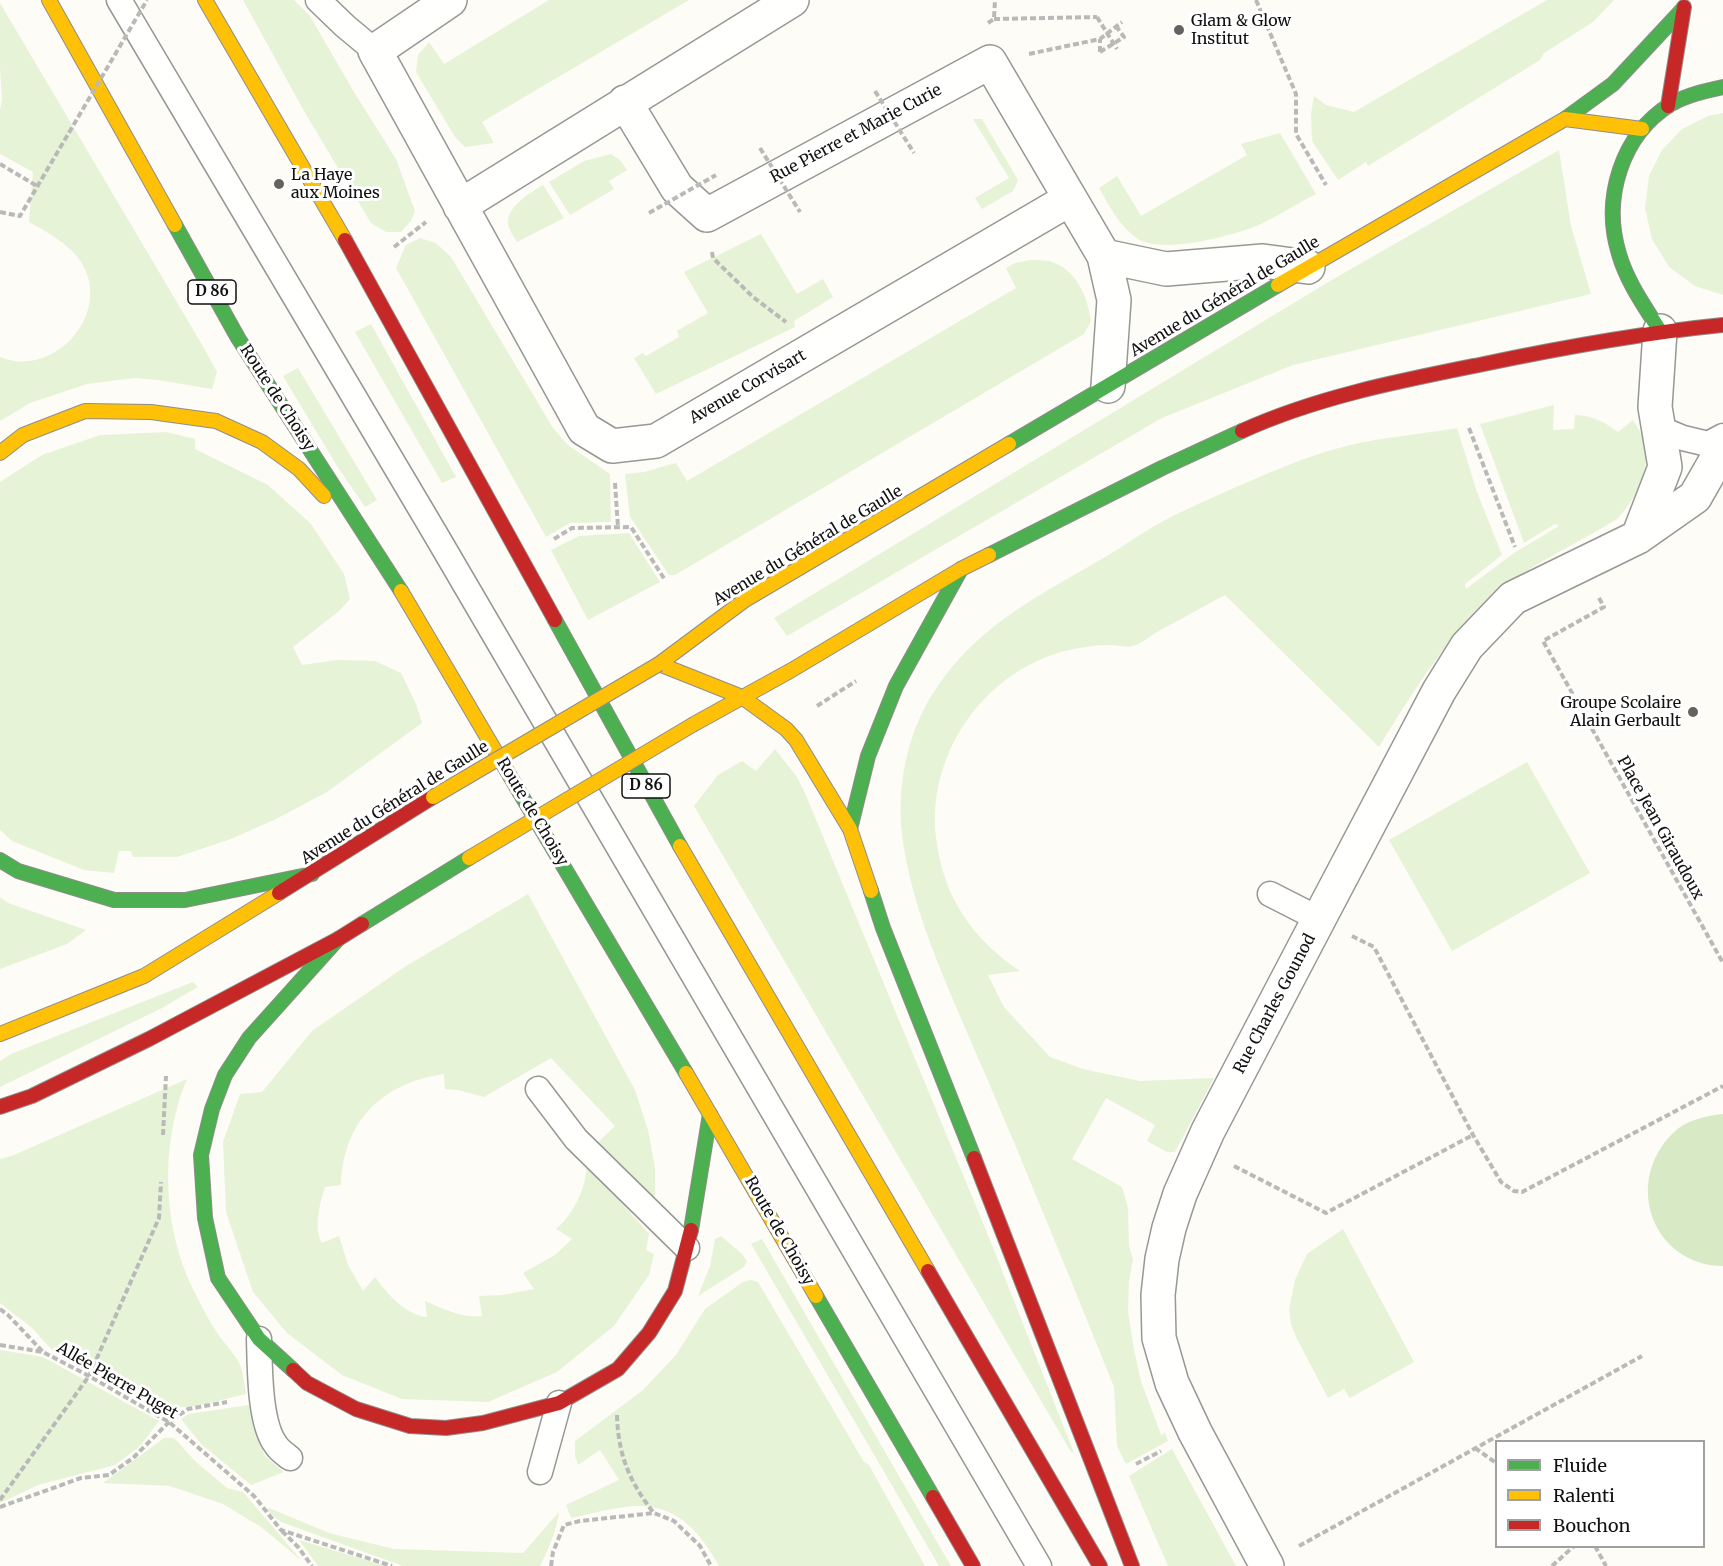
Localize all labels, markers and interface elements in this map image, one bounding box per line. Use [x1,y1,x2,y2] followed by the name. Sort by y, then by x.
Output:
[1191,11,1291,49] place label: Glam & Glow Institut
[1172,23,1186,37] marker: Glam & Glow Institut
[767,81,945,187] street label: Rue Pierre et Marie Curie
[291,165,380,203] place label: La Haye aux Moines
[272,177,286,191] marker: La Haye aux Moines
[1127,233,1323,361] street label: Avenue du Général de Gaulle
[188,280,236,304] road number: D 86
[236,341,318,455] street label: Route de Choisy
[686,346,810,428] street label: Avenue Corvisart
[710,482,906,610] street label: Avenue du Général de Gaulle
[1560,693,1681,731] place label: Groupe Scolaire Alain Gerbault
[1686,705,1700,719] marker: Groupe Scolaire Alain Gerbault
[298,737,492,869] street label: Avenue du Général de Gaulle
[1613,753,1707,903] street label: Place Jean Giraudoux
[492,755,572,869] street label: Route de Choisy
[622,774,670,798] road number: D 86
[1230,931,1320,1077] street label: Rue Charles Gounod
[740,1173,818,1289] street label: Route de Choisy
[53,1339,181,1423] street label: Allée Pierre Puget
[1495,1440,1705,1548] legend
[1553,1454,1607,1477] text: Fluide
[1553,1484,1615,1507] text: Ralenti
[1553,1514,1630,1537] text: Bouchon

